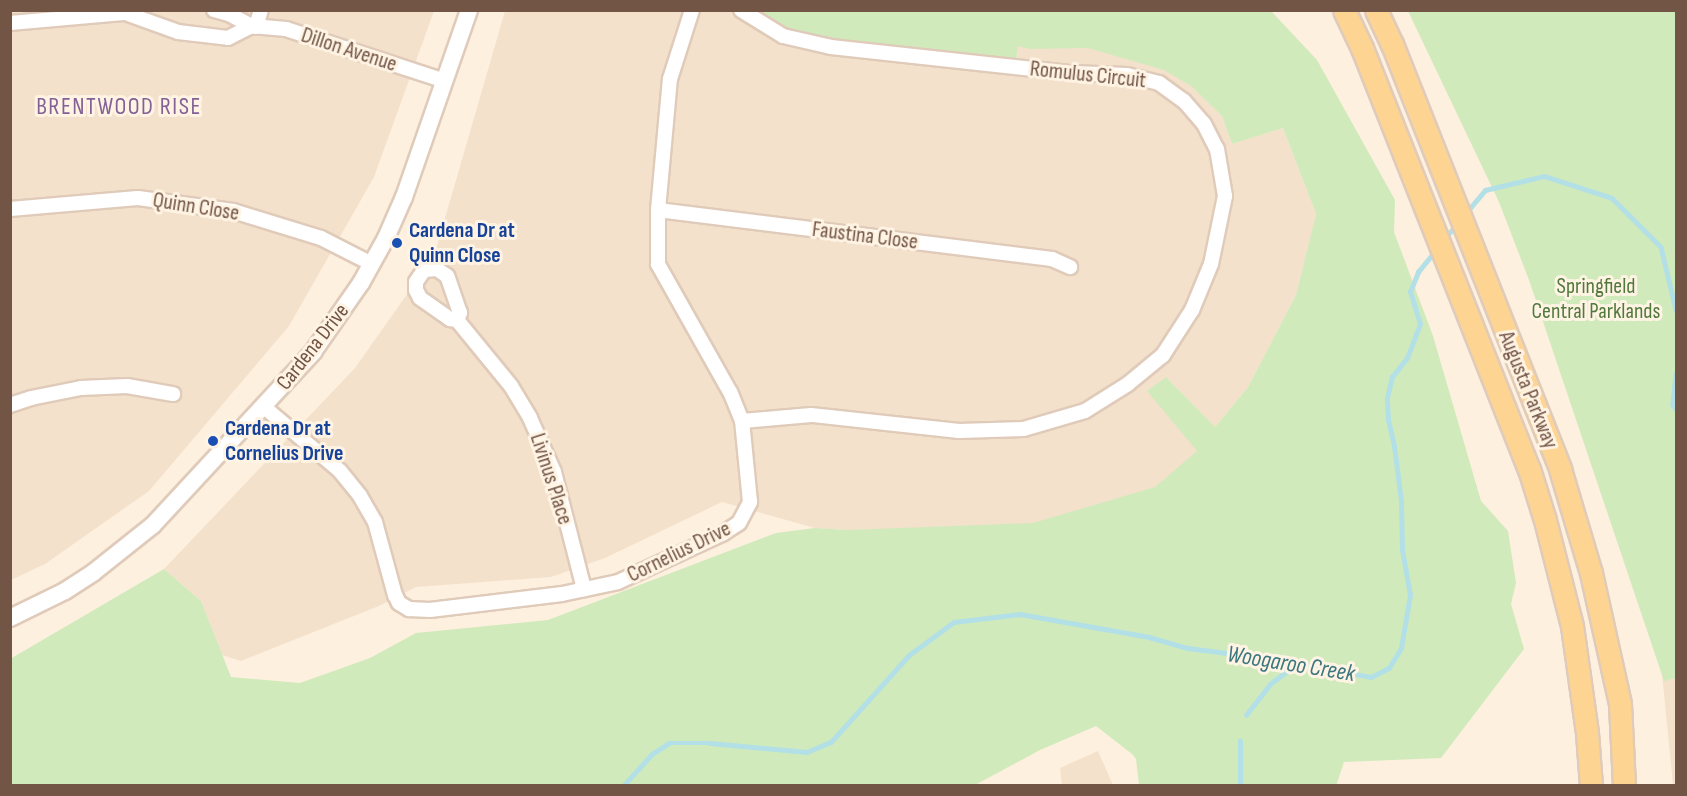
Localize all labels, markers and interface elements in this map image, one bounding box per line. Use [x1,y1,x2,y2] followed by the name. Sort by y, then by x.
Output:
[298,22,400,78] street label: Dillon Avenue
[1029,56,1147,94] street label: Romulus Circuit
[36,93,202,121] district label: BRENTWOOD RISE
[151,187,241,227] street label: Quinn Close
[811,216,919,256] street label: Faustina Close
[409,217,515,268] place label: Cardena Dr at Quinn Close
[390,236,404,250] marker: Cardena Dr at Quinn Close
[1532,273,1660,324] park label: Springfield Central Parklands
[271,298,355,396] street label: Cardena Drive
[1493,328,1563,452] street label: Augusta Parkway
[225,415,343,466] place label: Cardena Dr at Cornelius Drive
[524,430,578,528] street label: Livinus Place
[206,434,220,448] marker: Cardena Dr at Cornelius Drive
[623,516,735,588] street label: Cornelius Drive
[1225,640,1357,688] water label: Woogaroo Creek

